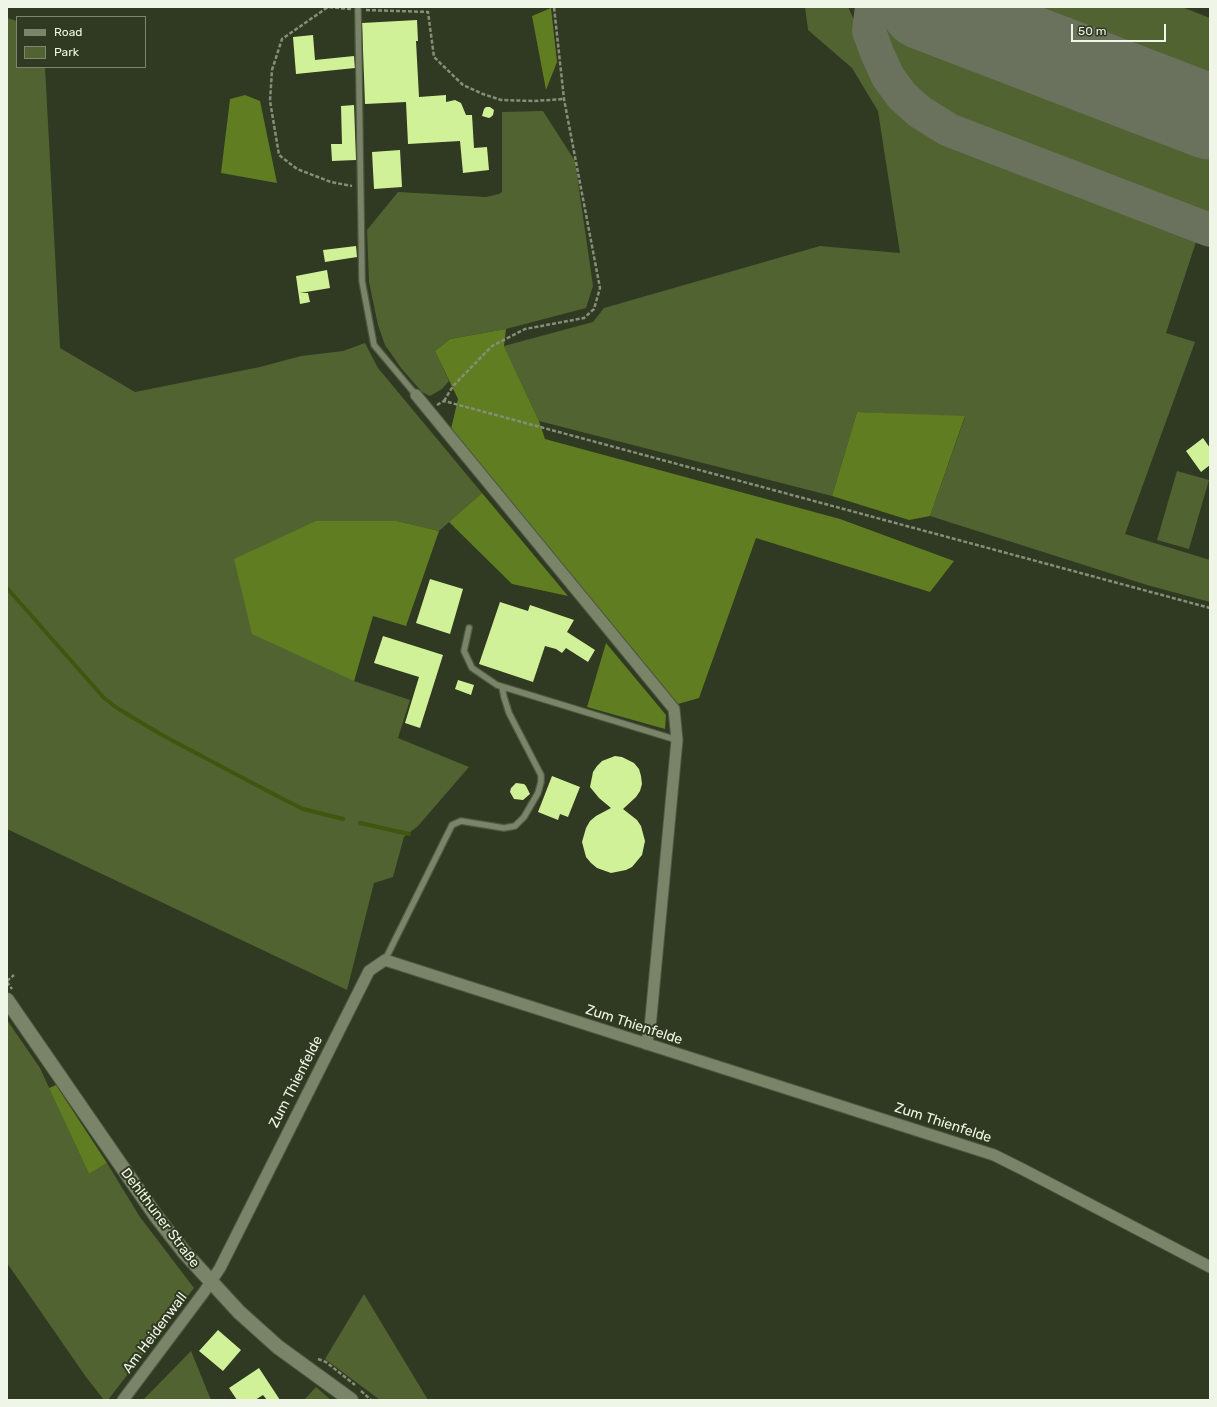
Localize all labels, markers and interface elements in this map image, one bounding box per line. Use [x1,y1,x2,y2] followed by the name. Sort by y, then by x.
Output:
[16,16,146,68] legend
[1073,16,1168,42] scale bar
[1078,24,1106,38] text: 50 m
[54,25,82,39] text: Road
[54,45,79,59] text: Park
[583,1001,685,1049] street label: Zum Thienfelde
[266,1033,326,1131] street label: Zum Thienfelde
[892,1099,994,1147] street label: Zum Thienfelde
[117,1165,203,1271] street label: Dehlthuner Straße
[119,1289,191,1377] street label: Am Heidenwall

